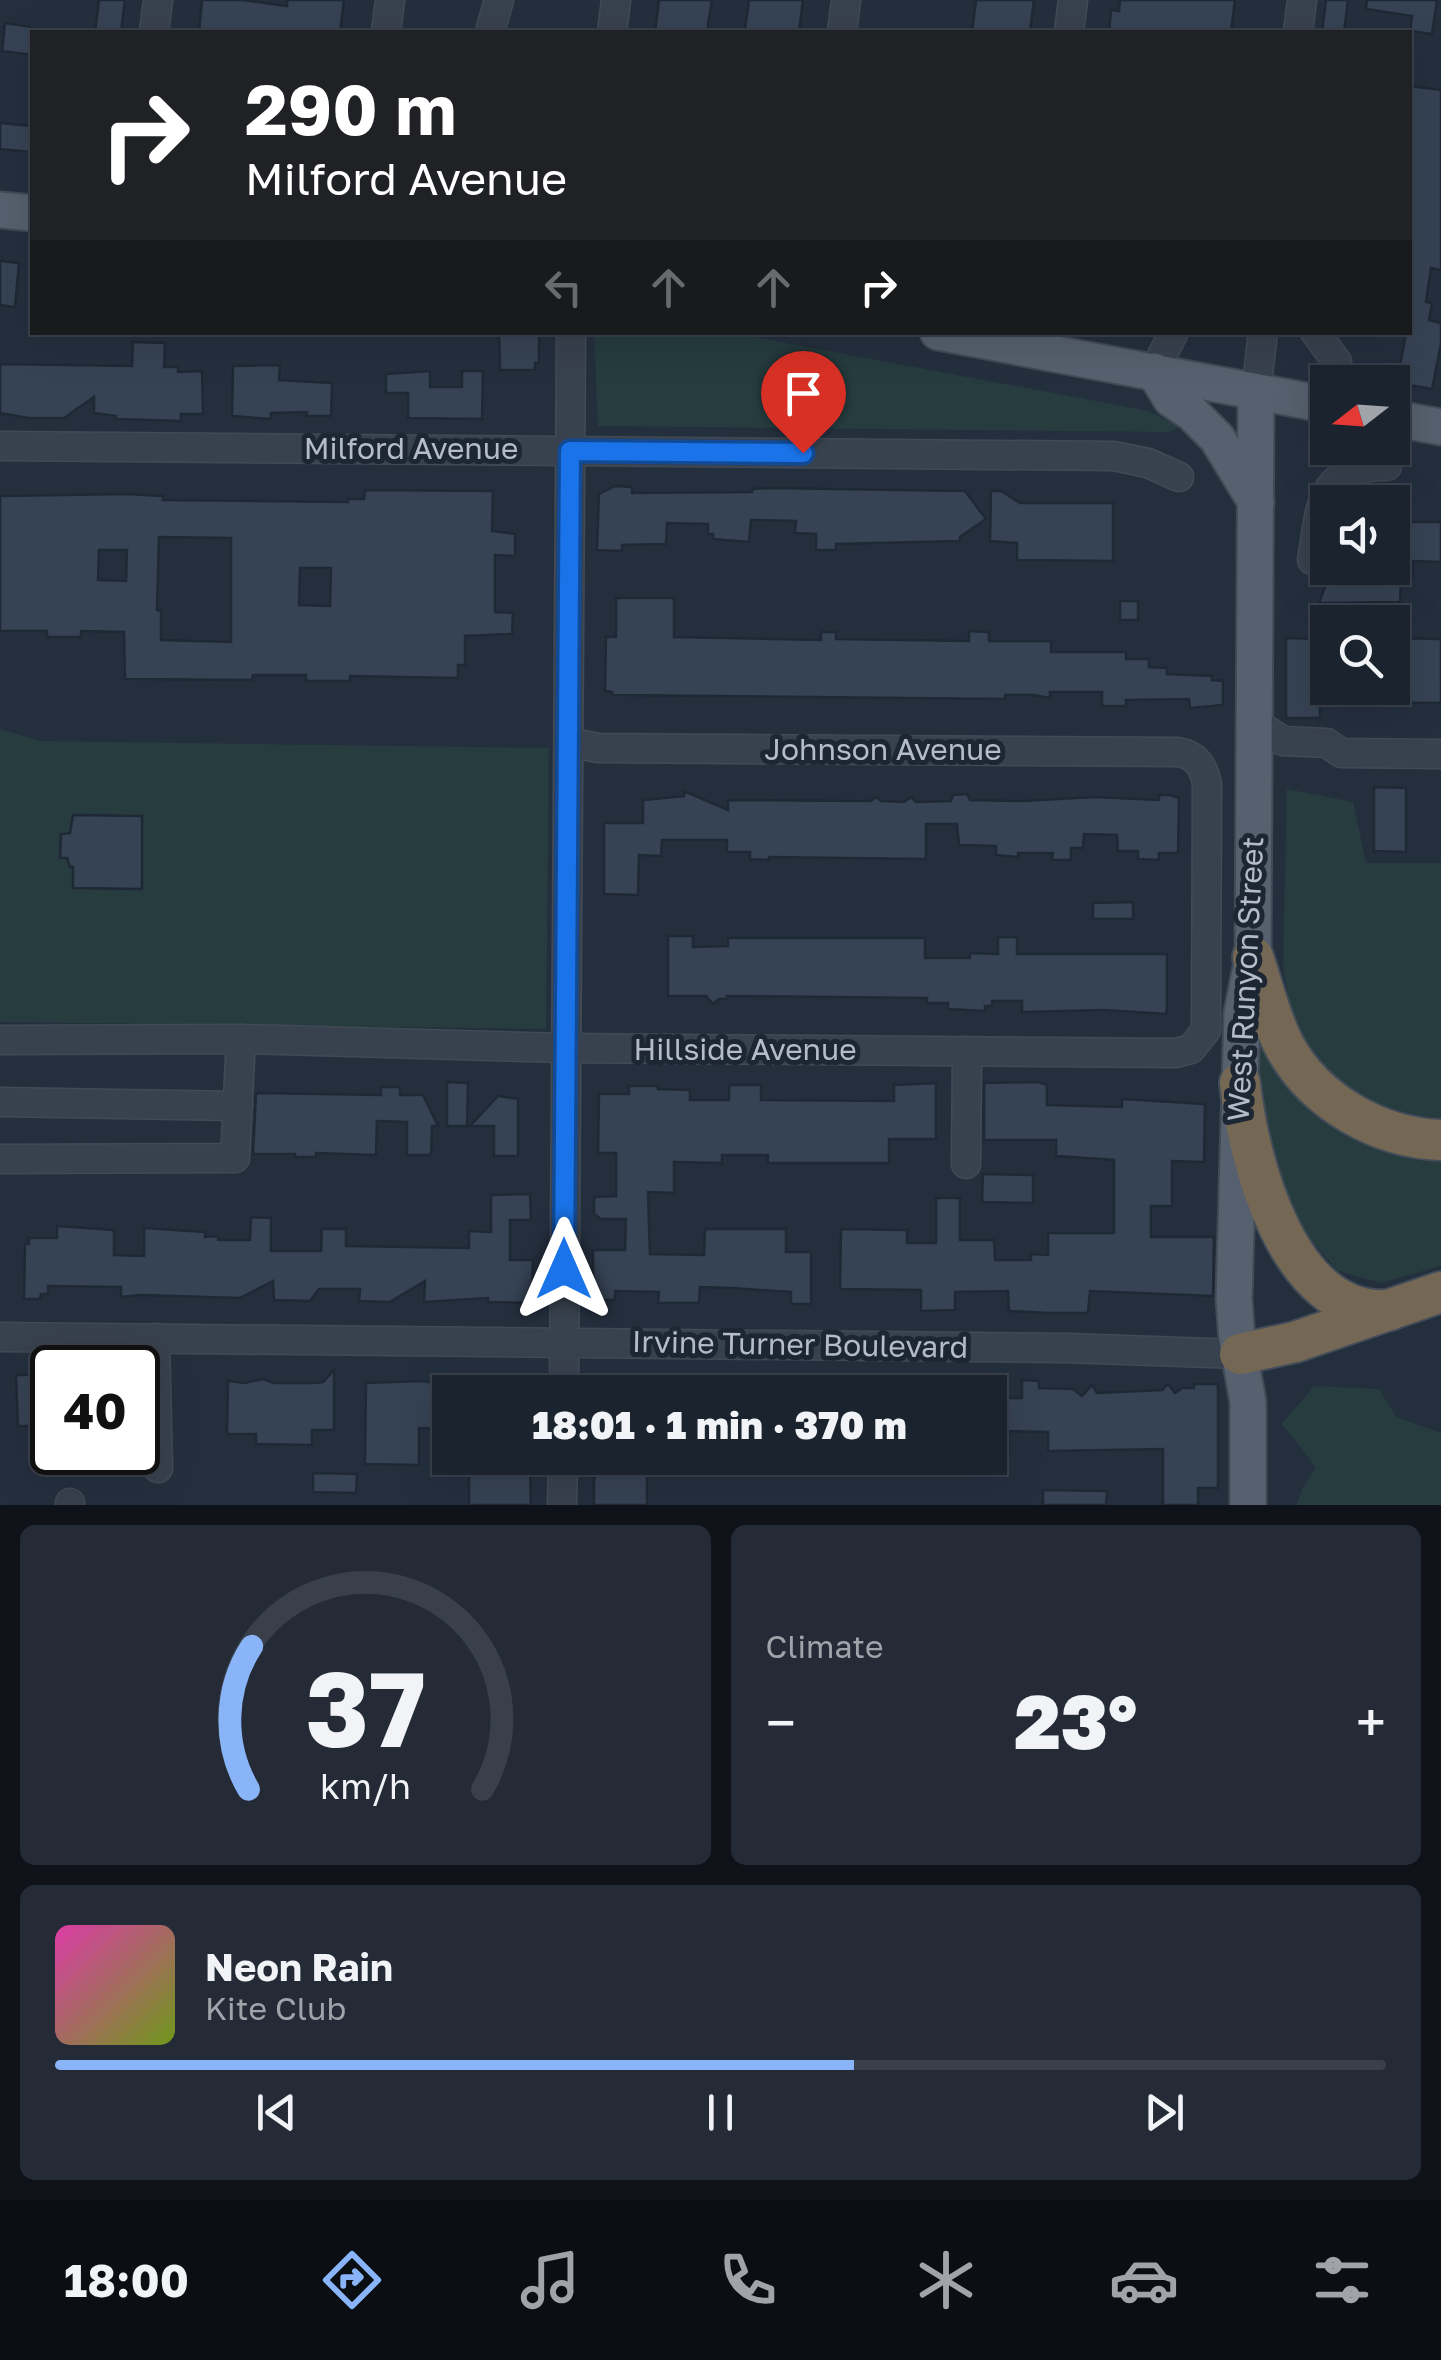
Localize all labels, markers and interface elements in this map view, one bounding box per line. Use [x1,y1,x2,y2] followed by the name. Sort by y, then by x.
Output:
[245,66,456,150] text: 290 m
[80,70,210,200] icon: right
[245,151,567,205] text: Milford Avenue
[536,260,591,315] icon: left
[641,260,696,315] icon: ahead
[746,260,801,315] icon: ahead
[851,260,906,315] icon: right
[761,351,846,454] pin
[1310,365,1410,465] north arrow
[1310,365,1410,705] map controls
[776,366,831,421] icon: arrive
[304,430,518,466] street label: Milford Avenue
[1310,485,1410,585] button: sound
[1310,605,1410,705] button: search
[764,731,1002,767] street label: Johnson Avenue
[1220,836,1270,1122] street label: West Runyon Street
[633,1031,857,1067] street label: Hillside Avenue
[512,1217,616,1321] position arrow
[632,1323,968,1365] street label: Irvine Turner Boulevard
[30,1345,160,1475] speed limit sign: 40
[532,1402,907,1447] text: 18:01 · 1 min · 370 m
[766,1627,884,1665] text: Climate
[305,1645,425,1770] text: 37
[1014,1675,1137,1766] text: 23°
[766,1689,796,1755] text: −
[1356,1689,1386,1755] text: +
[320,1764,411,1807] text: km/h
[205,1944,393,1989] text: Neon Rain
[205,1989,346,2027] text: Kite Club
[249,2085,304,2140] icon: previous
[693,2085,748,2140] icon: pause
[1137,2085,1192,2140] icon: next
[317,2245,387,2315] icon: directions
[515,2245,585,2315] icon: music
[713,2245,783,2315] icon: phone
[911,2245,981,2315] icon: climate
[1109,2245,1179,2315] icon: car
[1307,2245,1377,2315] icon: filters
[64,2253,189,2307] text: 18:00

